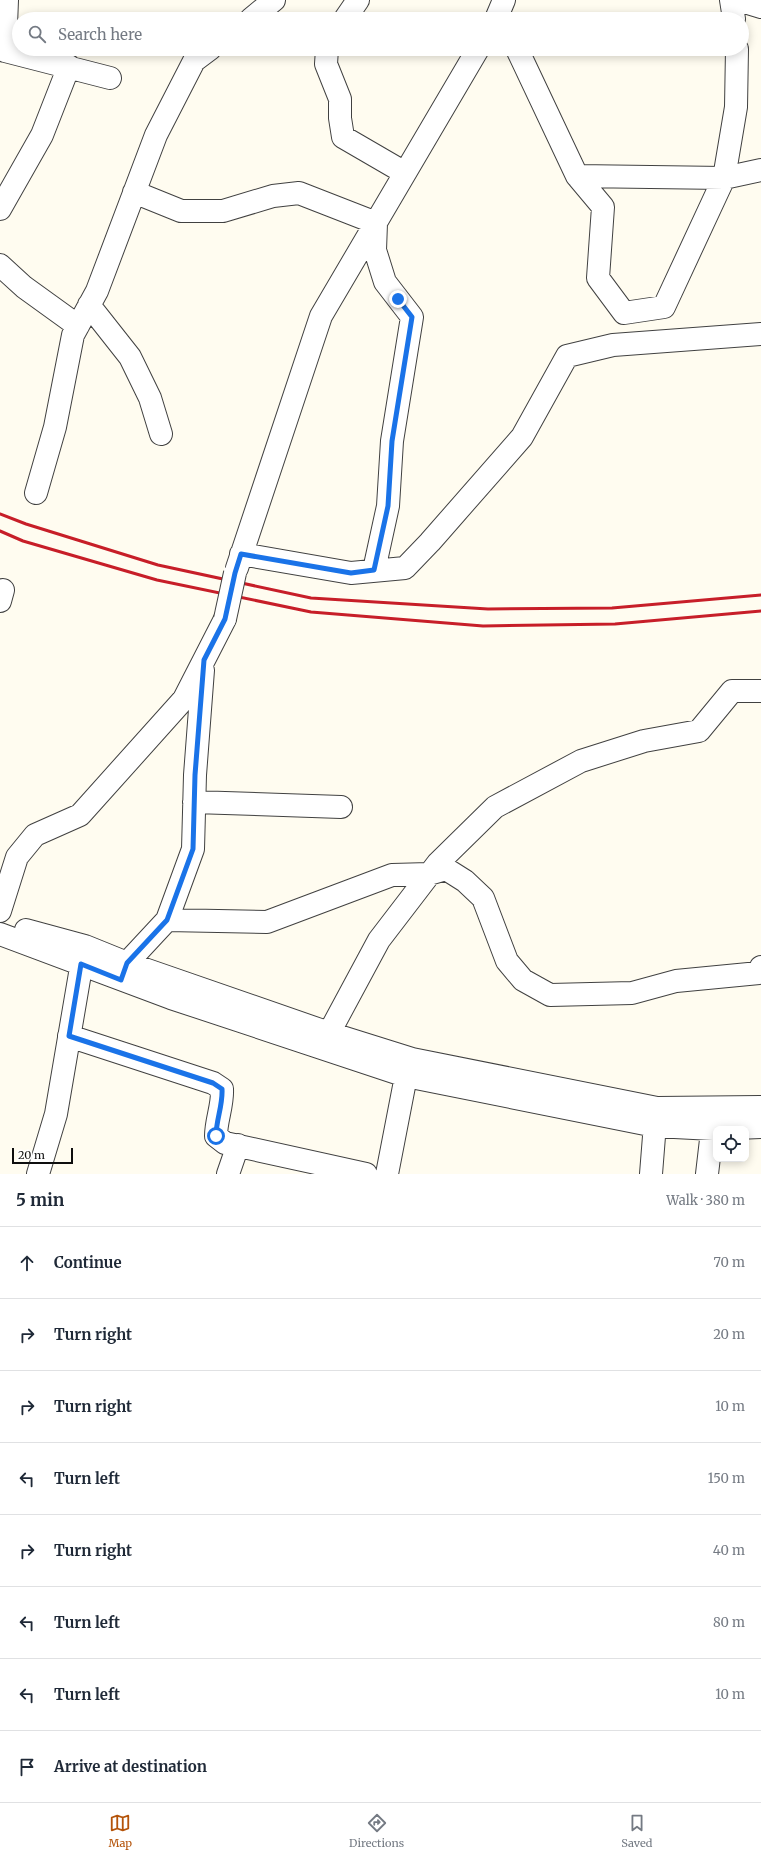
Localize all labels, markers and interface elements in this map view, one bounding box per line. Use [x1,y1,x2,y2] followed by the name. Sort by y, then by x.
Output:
[12,12,749,56] search box
[26,23,48,45] icon: search
[58,25,142,44] text: Search here
[389,290,407,308] route end
[713,1126,749,1162] map controls
[713,1126,749,1162] button: locate
[207,1127,225,1145] route start
[12,1146,73,1165] scale bar
[18,1148,45,1162] text: 20 m
[16,1189,64,1211] text: 5 min
[666,1192,745,1209] text: Walk · 380 m
[16,1252,38,1274] icon: ahead
[54,1253,122,1272] text: Continue
[714,1254,745,1271] text: 70 m
[16,1324,38,1346] icon: right
[54,1325,132,1344] text: Turn right
[713,1326,745,1343] text: 20 m
[16,1396,38,1418] icon: right
[54,1397,132,1416] text: Turn right
[715,1398,745,1415] text: 10 m
[16,1468,38,1490] icon: left
[54,1469,120,1488] text: Turn left
[708,1470,745,1487] text: 150 m
[16,1540,38,1562] icon: right
[54,1541,132,1560] text: Turn right
[713,1542,745,1559] text: 40 m
[16,1612,38,1634] icon: left
[54,1613,120,1632] text: Turn left
[713,1614,745,1631] text: 80 m
[16,1684,38,1706] icon: left
[54,1685,120,1704] text: Turn left
[715,1686,745,1703] text: 10 m
[16,1756,38,1778] icon: arrive
[54,1757,207,1776] text: Arrive at destination
[109,1812,132,1850] tab: Map
[349,1812,404,1850] tab: Directions
[621,1812,652,1850] tab: Saved

